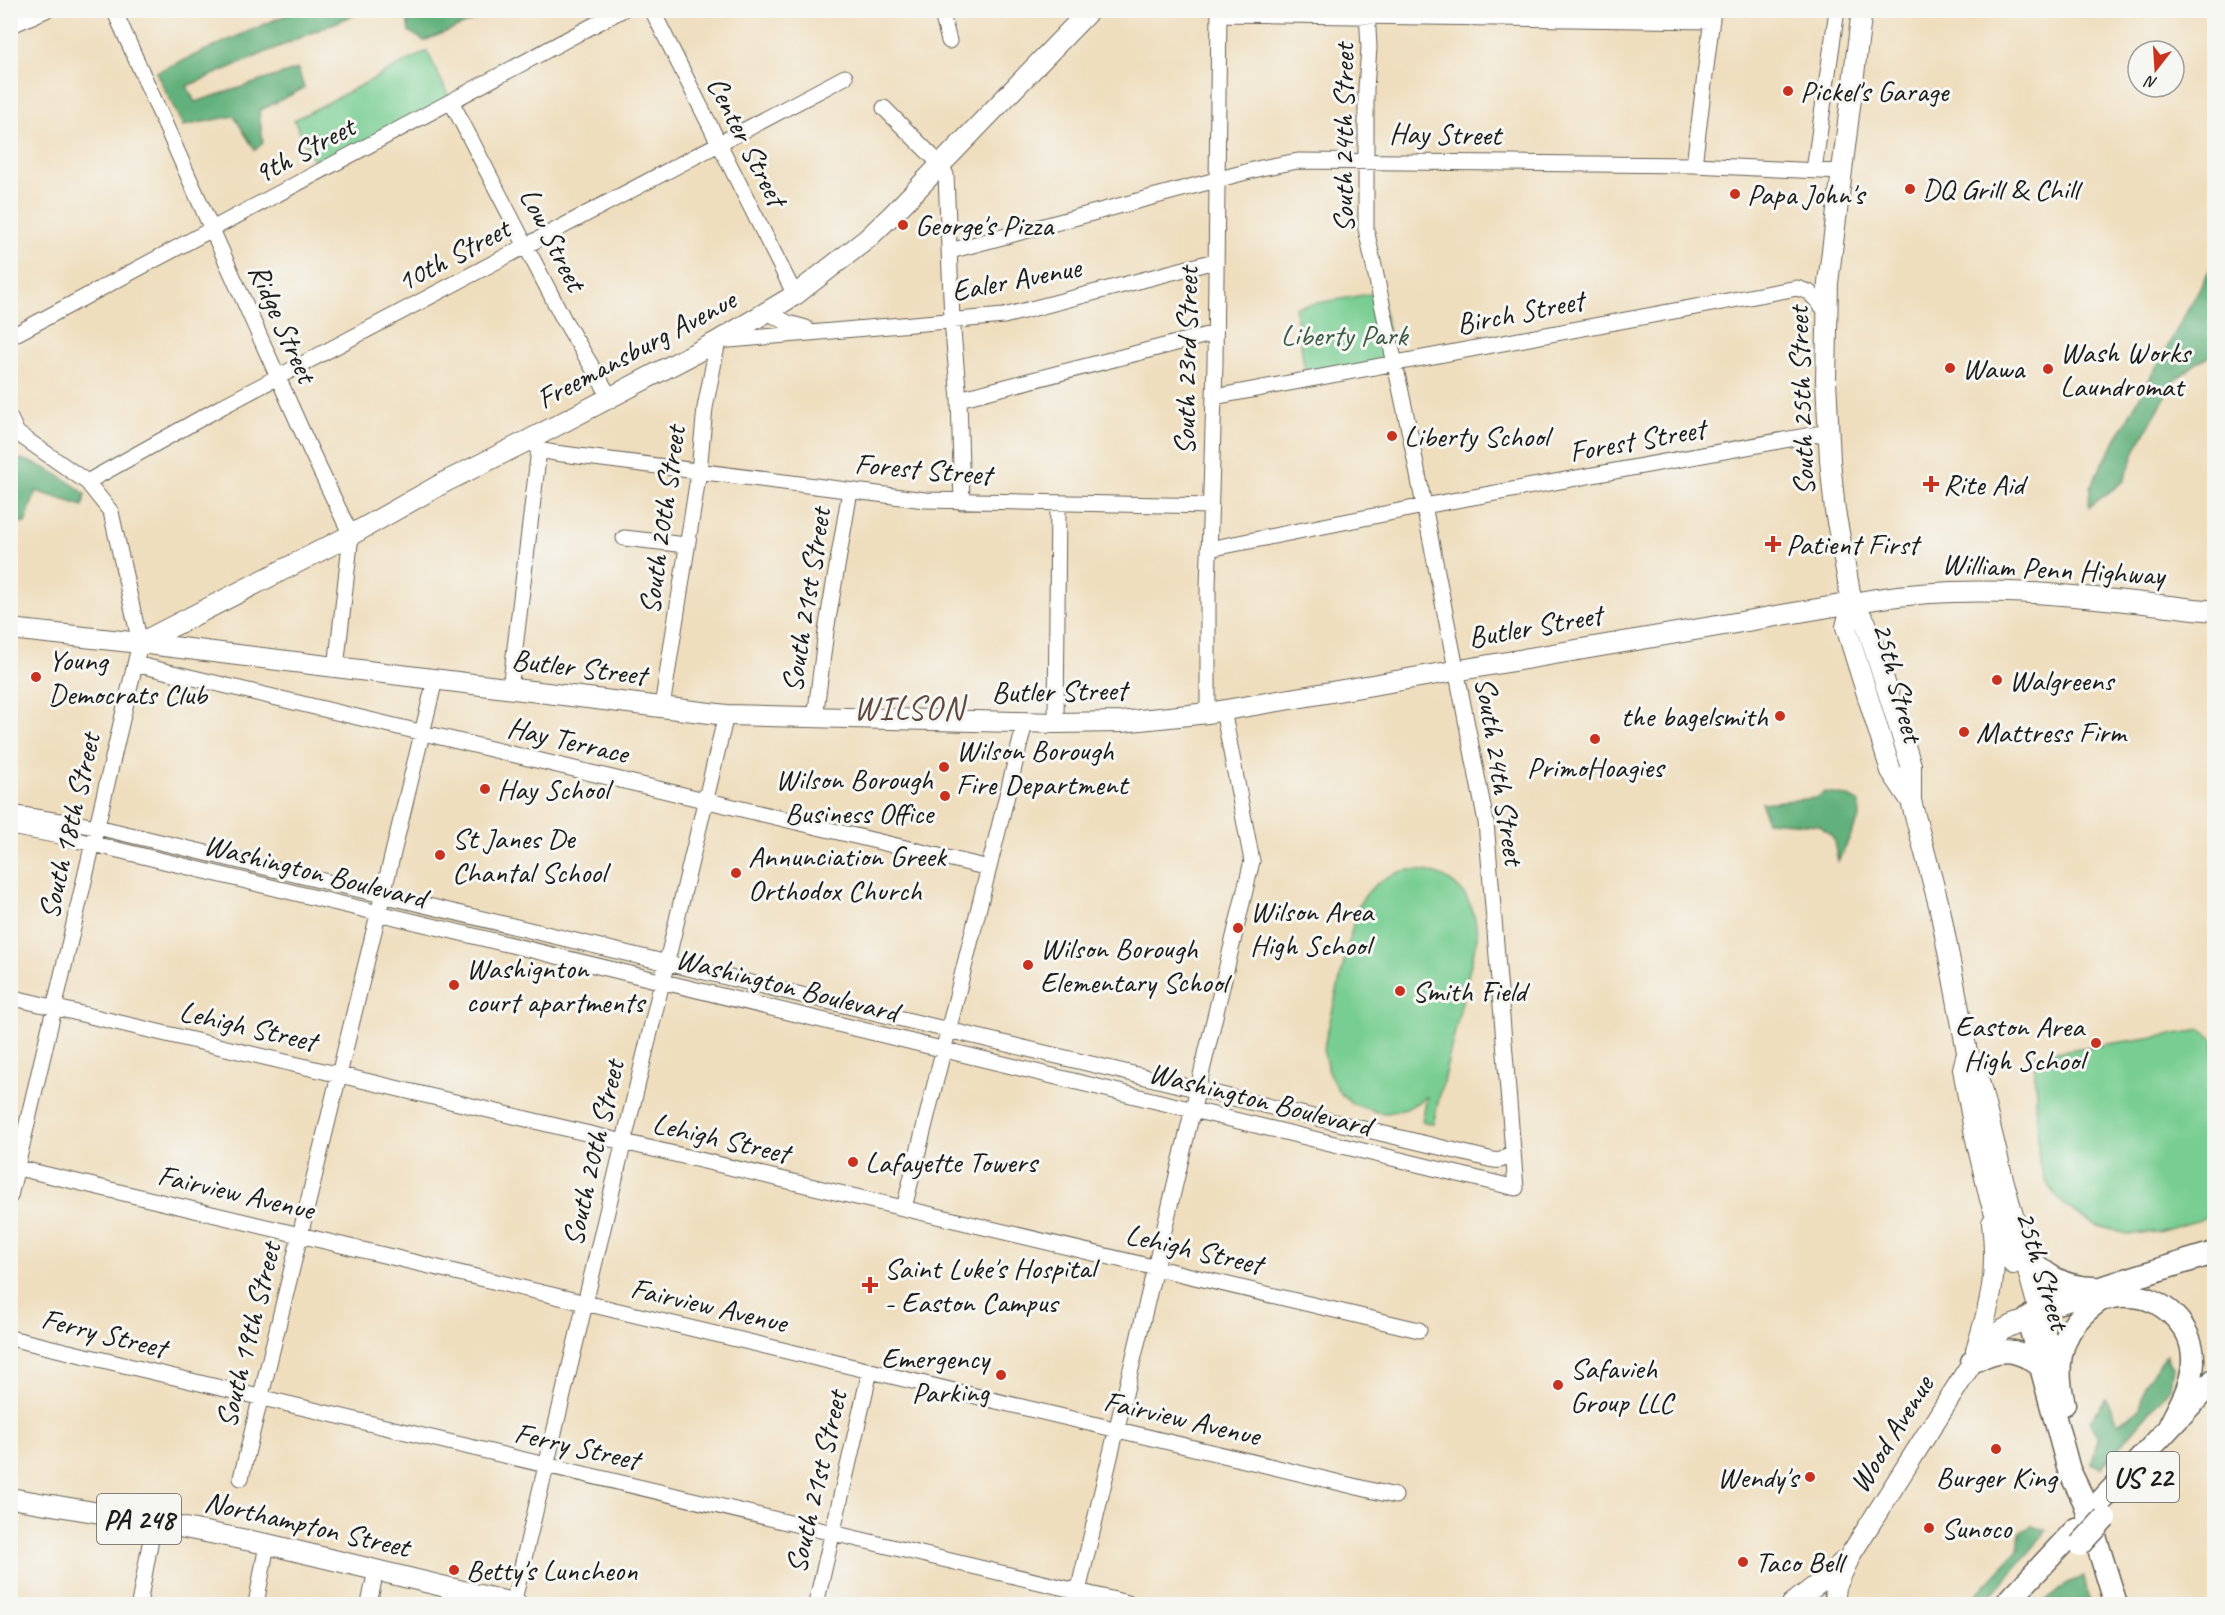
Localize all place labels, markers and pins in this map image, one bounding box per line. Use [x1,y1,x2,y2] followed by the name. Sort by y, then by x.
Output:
[1800,72,1950,110] place label: Pickel's Garage
[1781,84,1795,98] marker: Pickel's Garage
[1922,170,2083,208] place label: DQ Grill & Chill
[1747,175,1867,213] place label: Papa John's
[1903,182,1917,196] marker: DQ Grill & Chill
[1728,187,1742,201] marker: Papa John's
[915,206,1055,244] place label: George's Pizza
[896,218,910,232] marker: George's Pizza
[2060,333,2193,405] place label: Wash Works Laundromat
[1962,349,2026,387] place label: Wawa
[1943,361,1957,375] marker: Wawa
[2041,362,2055,376] marker: Wash Works Laundromat
[1404,417,1554,455] place label: Liberty School
[1385,429,1399,443] marker: Liberty School
[1943,465,2028,503] place label: Rite Aid
[1924,477,1938,491] marker: Rite Aid
[1786,525,1922,563] place label: Patient First
[1764,535,1782,553] marker: Patient First
[48,641,209,713] place label: Young Democrats Club
[2009,661,2116,699] place label: Walgreens
[29,670,43,684] marker: Young Democrats Club
[1990,673,2004,687] marker: Walgreens
[1621,697,1768,735] place label: the bagelsmith
[1773,709,1787,723] marker: the bagelsmith
[1976,713,2128,751] place label: Mattress Firm
[1957,725,1971,739] marker: Mattress Firm
[956,731,1130,803] place label: Wilson Borough Fire Department
[1588,732,1602,746] marker: PrimoHoagies
[1527,748,1666,786] place label: PrimoHoagies
[775,760,935,832] place label: Wilson Borough Business Office
[937,760,951,774] marker: Wilson Borough Fire Department
[497,770,614,808] place label: Hay School
[478,782,492,796] marker: Hay School
[938,789,952,803] marker: Wilson Borough Business Office
[452,819,611,891] place label: St Janes De Chantal School
[748,837,948,909] place label: Annunciation Greek Orthodox Church
[433,848,447,862] marker: St Janes De Chantal School
[729,866,743,880] marker: Annunciation Greek Orthodox Church
[1250,892,1375,964] place label: Wilson Area High School
[1231,921,1245,935] marker: Wilson Area High School
[1040,929,1232,1001] place label: Wilson Borough Elementary School
[466,949,647,1021] place label: Washignton court apartments
[1021,958,1035,972] marker: Wilson Borough Elementary School
[1412,972,1530,1010] place label: Smith Field
[447,978,461,992] marker: Washignton court apartments
[1393,984,1407,998] marker: Smith Field
[1955,1007,2089,1079] place label: Easton Area High School
[2089,1036,2103,1050] marker: Easton Area High School
[865,1143,1039,1181] place label: Lafayette Towers
[846,1155,860,1169] marker: Lafayette Towers
[884,1249,1100,1321] place label: Saint Luke's Hospital - Easton Campus
[861,1276,879,1294] marker: Saint Luke's Hospital - Easton Campus
[881,1339,992,1411] place label: Emergency Parking
[1570,1349,1676,1421] place label: Safavieh Group LLC
[994,1368,1008,1382] marker: Emergency Parking
[1551,1378,1565,1392] marker: Safavieh Group LLC
[1989,1442,2003,1456] marker: Burger King
[1717,1458,1801,1496] place label: Wendy's
[1936,1458,2059,1496] place label: Burger King
[1803,1470,1817,1484] marker: Wendy's
[1941,1509,2013,1547] place label: Sunoco
[1922,1521,1936,1535] marker: Sunoco
[1755,1543,1848,1581] place label: Taco Bell
[466,1551,638,1589] place label: Betty's Luncheon
[1736,1555,1750,1569] marker: Taco Bell
[447,1563,461,1577] marker: Betty's Luncheon

